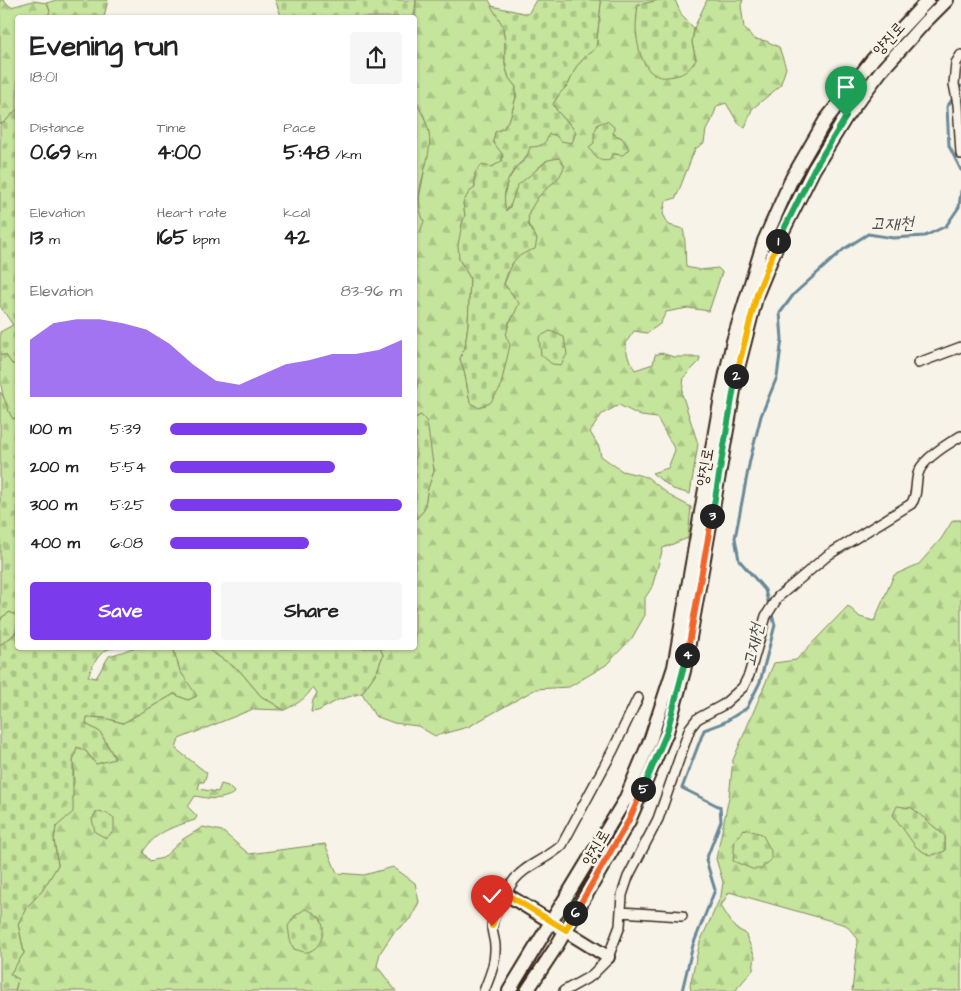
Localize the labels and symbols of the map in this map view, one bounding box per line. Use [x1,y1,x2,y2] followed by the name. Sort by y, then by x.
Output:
[868,17,910,60] street label: 양진로
[825,66,867,117] pin
[870,211,915,236] water label: 고재천
[766,228,790,254] pin: 1
[724,364,748,388] pin: 2
[691,446,719,488] street label: 양진로
[700,504,724,528] pin: 3
[737,620,770,669] water label: 고재천
[674,642,700,668] pin: 4
[630,776,656,802] pin: 5
[577,825,615,870] street label: 양진로
[471,875,513,926] pin
[562,900,588,926] pin: 6

